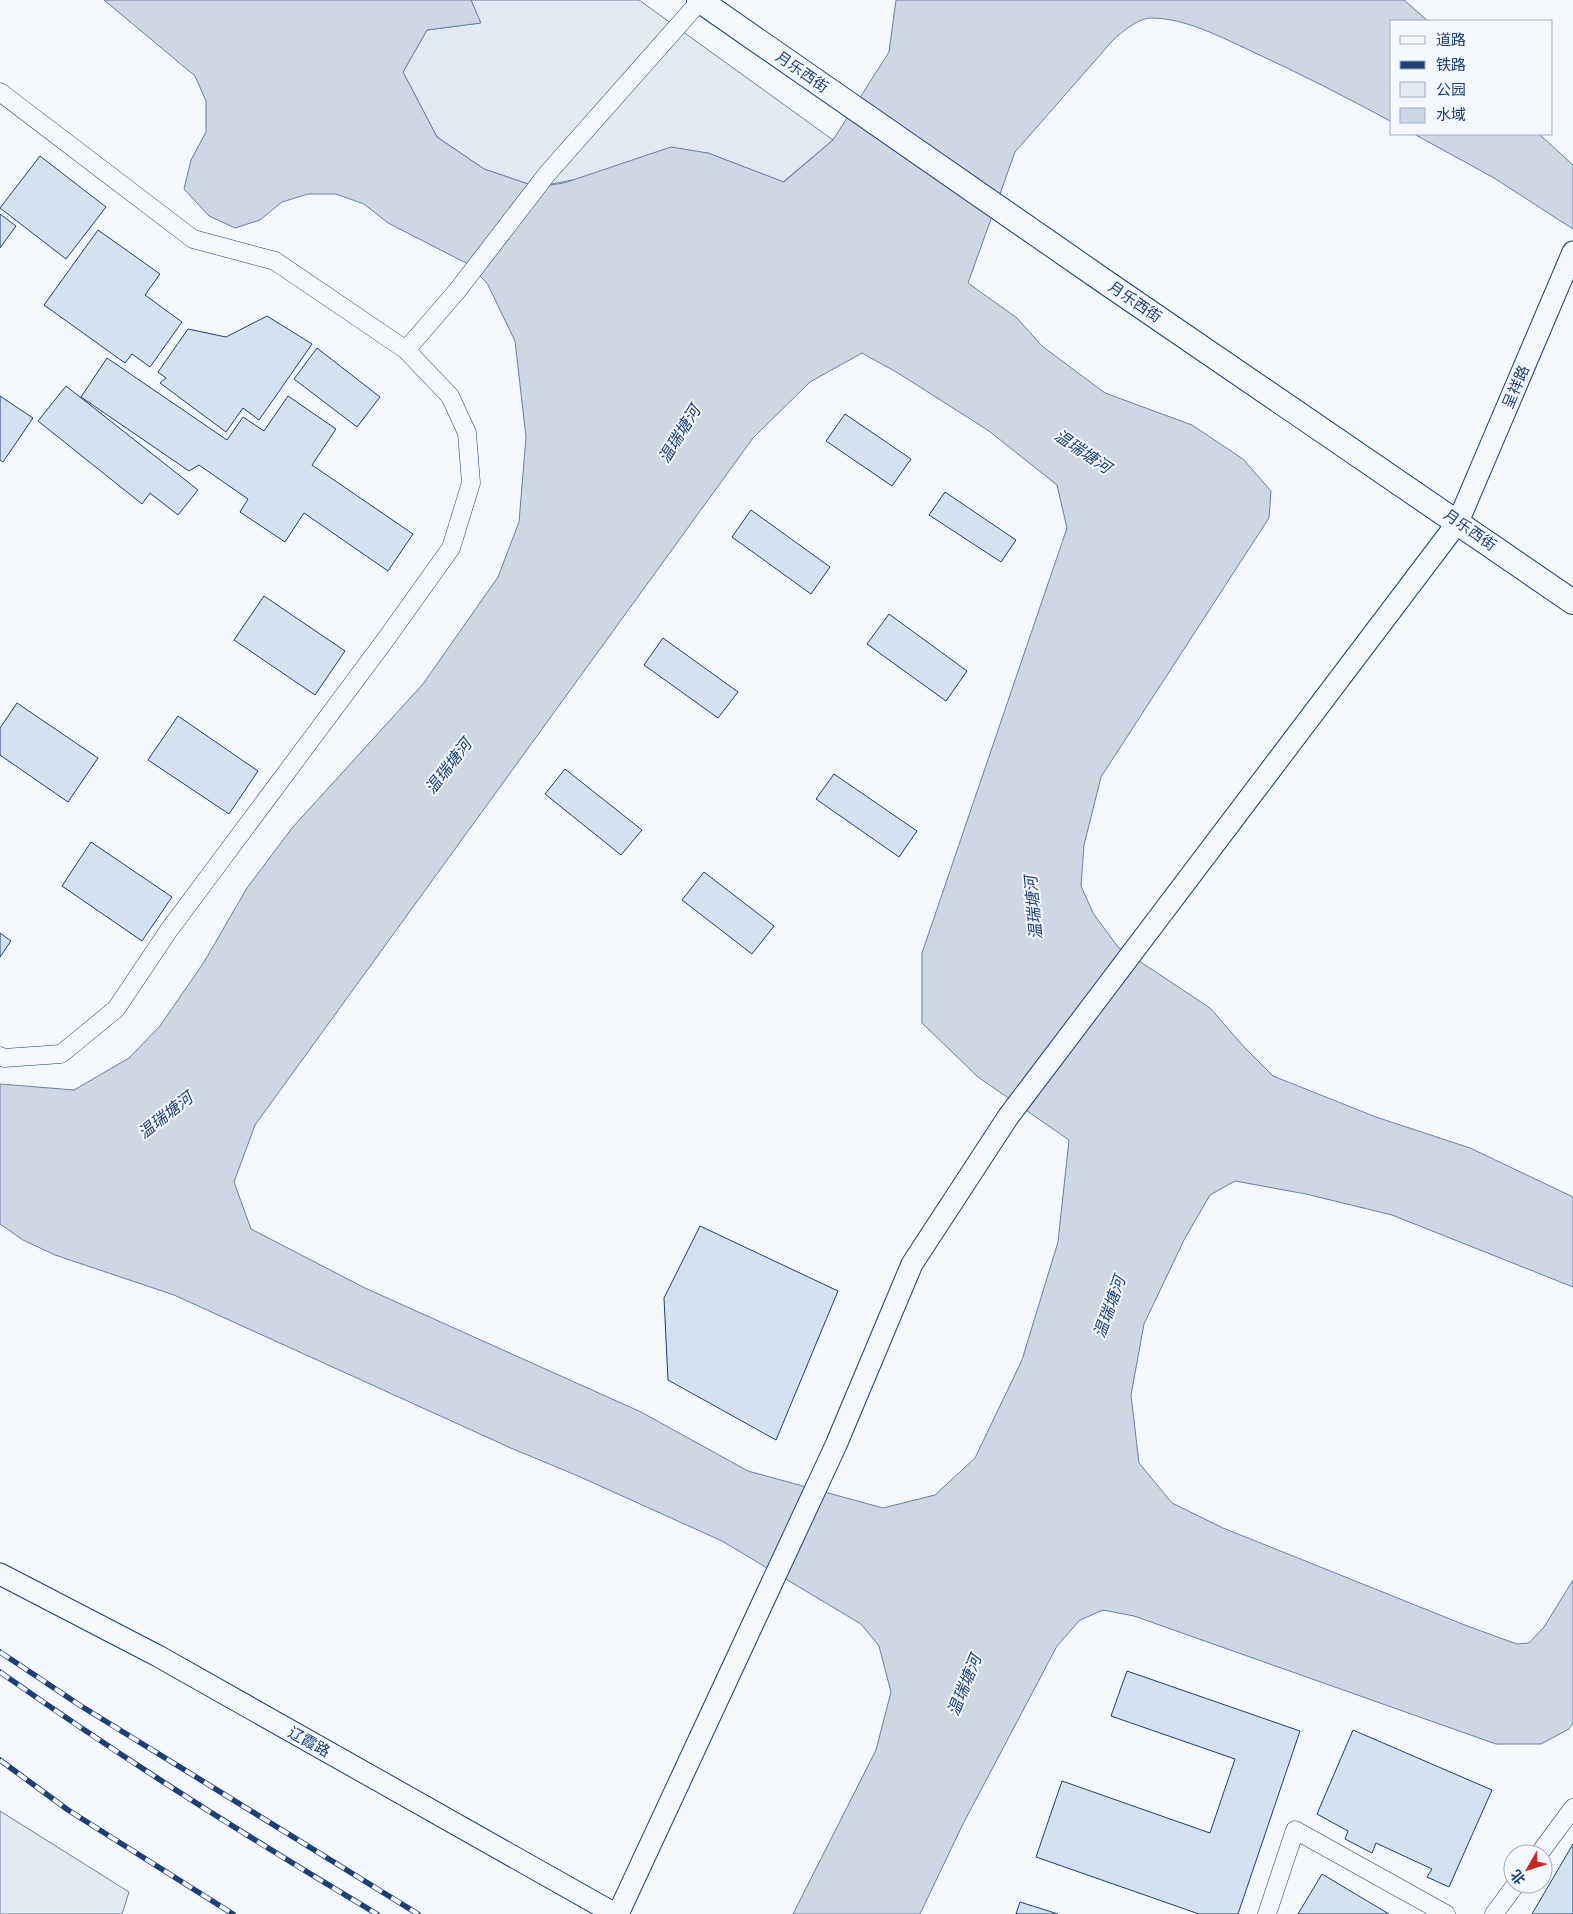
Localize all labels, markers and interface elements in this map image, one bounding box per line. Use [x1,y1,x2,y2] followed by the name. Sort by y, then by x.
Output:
[1390,20,1553,135] legend
[1436,31,1466,49] text: 道路
[772,47,832,97] street label: 月乐西街
[1436,56,1466,74] text: 铁路
[1436,81,1466,99] text: 公园
[1436,106,1466,124] text: 水域
[1105,278,1165,326] street label: 月乐西街
[1499,363,1533,411] street label: 呈祥路
[654,400,706,466] water label: 温瑞塘河
[1051,426,1117,479] water label: 温瑞塘河
[1440,505,1500,555] street label: 月乐西街
[421,733,477,797] water label: 温瑞塘河
[1021,872,1046,941] water label: 温瑞塘河
[134,1086,199,1143] water label: 温瑞塘河
[1090,1271,1130,1340] water label: 温瑞塘河
[944,1649,986,1718] water label: 温瑞塘河
[285,1723,333,1761] street label: 辽霞路
[1503,1844,1553,1894] north arrow
[1507,1866,1529,1888] text: 北

